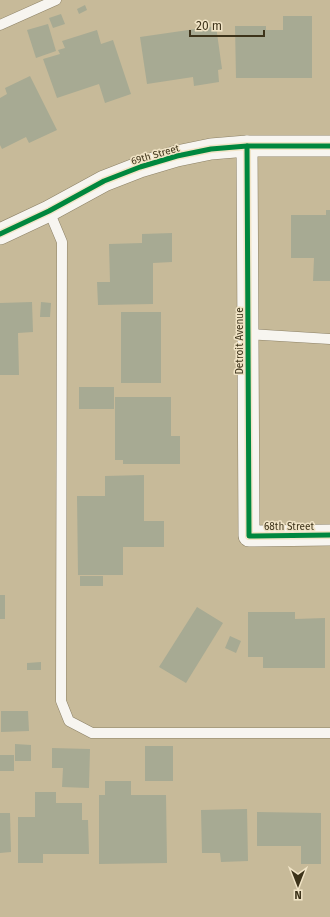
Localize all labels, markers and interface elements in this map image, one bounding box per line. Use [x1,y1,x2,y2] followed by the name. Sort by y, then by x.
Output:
[190,12,264,38] scale bar
[196,19,222,33] text: 20 m
[130,142,181,168] street label: 69th Street
[234,307,246,375] street label: Detroit Avenue
[264,521,314,533] street label: 68th Street
[278,865,318,905] north arrow
[294,888,302,901] text: N

